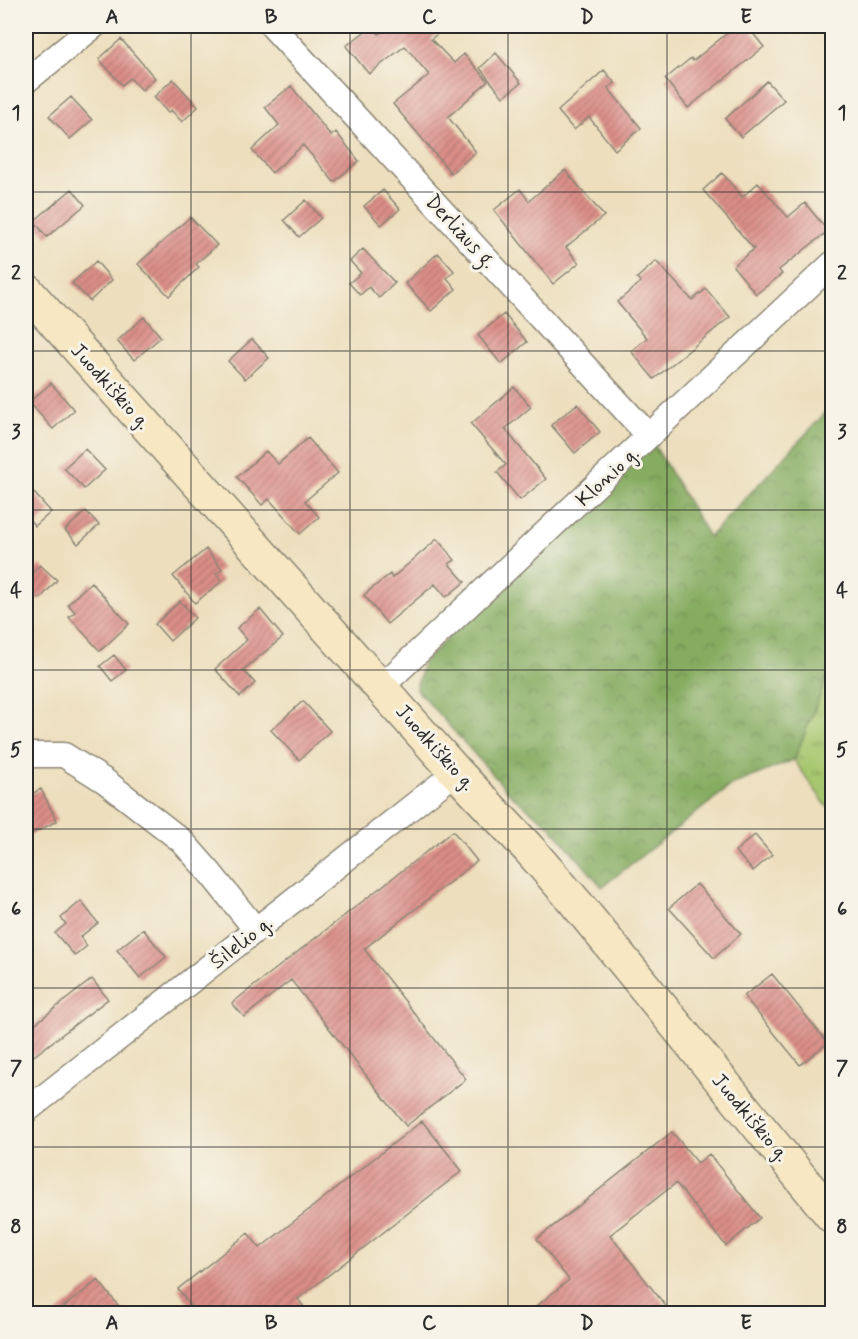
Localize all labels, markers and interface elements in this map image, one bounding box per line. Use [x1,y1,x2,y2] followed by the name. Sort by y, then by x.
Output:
[105,4,119,31] text: A
[265,4,278,31] text: B
[422,4,437,31] text: C
[580,4,594,31] text: D
[740,4,752,31] text: E
[12,100,20,127] text: 1
[838,100,846,127] text: 1
[417,188,502,276] street label: Derliaus g.
[11,260,21,287] text: 2
[837,260,847,287] text: 2
[64,337,157,436] street label: Juodkiškio g.
[11,419,21,446] text: 3
[837,419,847,446] text: 3
[570,440,646,513] street label: Klonio g.
[10,578,22,605] text: 4
[836,578,848,605] text: 4
[389,698,482,797] street label: Juodkiškio g.
[10,737,22,764] text: 5
[836,737,848,764] text: 5
[11,896,21,923] text: 6
[837,896,847,923] text: 6
[205,909,279,976] street label: Šilelio g.
[10,1055,22,1082] text: 7
[836,1055,848,1082] text: 7
[705,1067,796,1168] street label: Juodkiškio g.
[10,1214,22,1241] text: 8
[836,1214,848,1241] text: 8
[105,1310,119,1337] text: A
[265,1310,278,1337] text: B
[422,1310,437,1337] text: C
[580,1310,594,1337] text: D
[740,1310,752,1337] text: E

